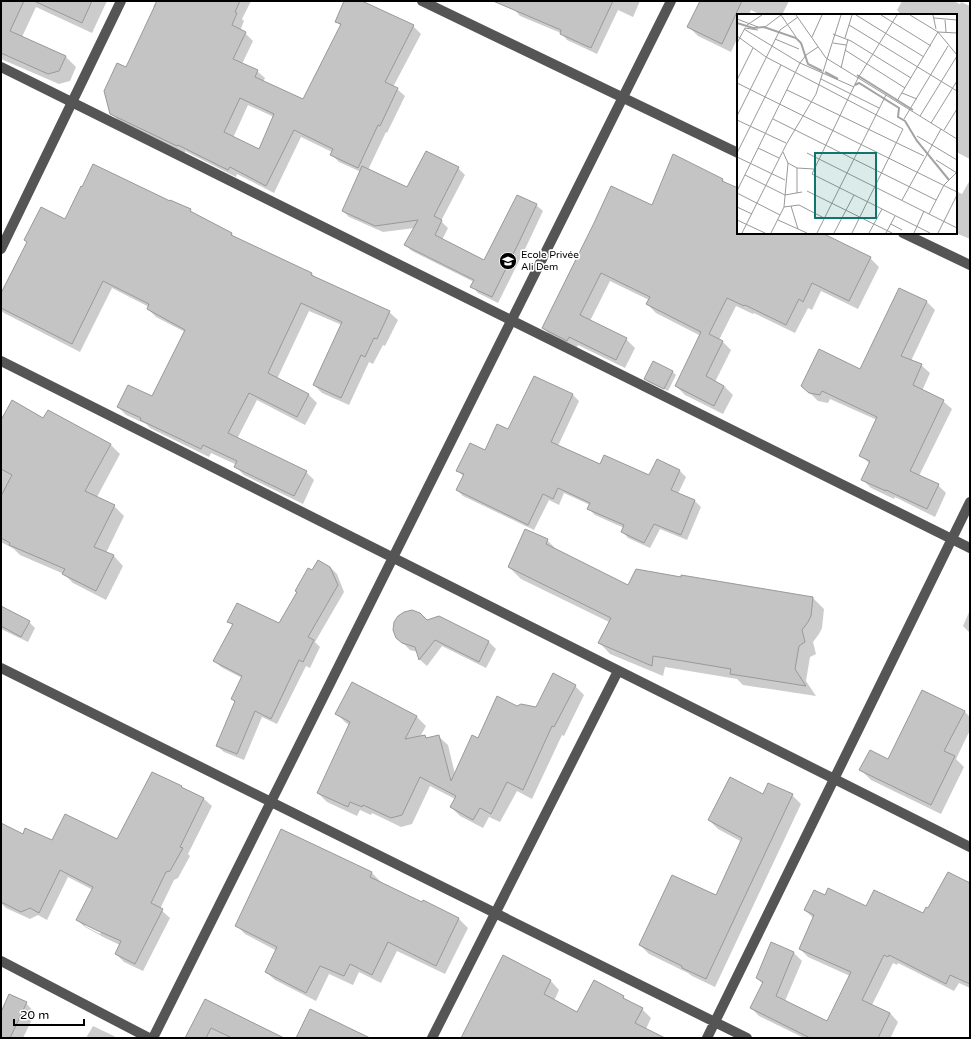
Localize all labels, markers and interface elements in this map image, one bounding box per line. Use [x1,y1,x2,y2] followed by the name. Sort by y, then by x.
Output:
[737,14,957,234] inset map
[521,249,579,273] place label: Ecole Privée Ali Dem
[498,251,518,271] school or university icon: Ecole Privée Ali Dem
[14,1001,84,1027] scale bar
[20,1008,49,1022] text: 20 m

